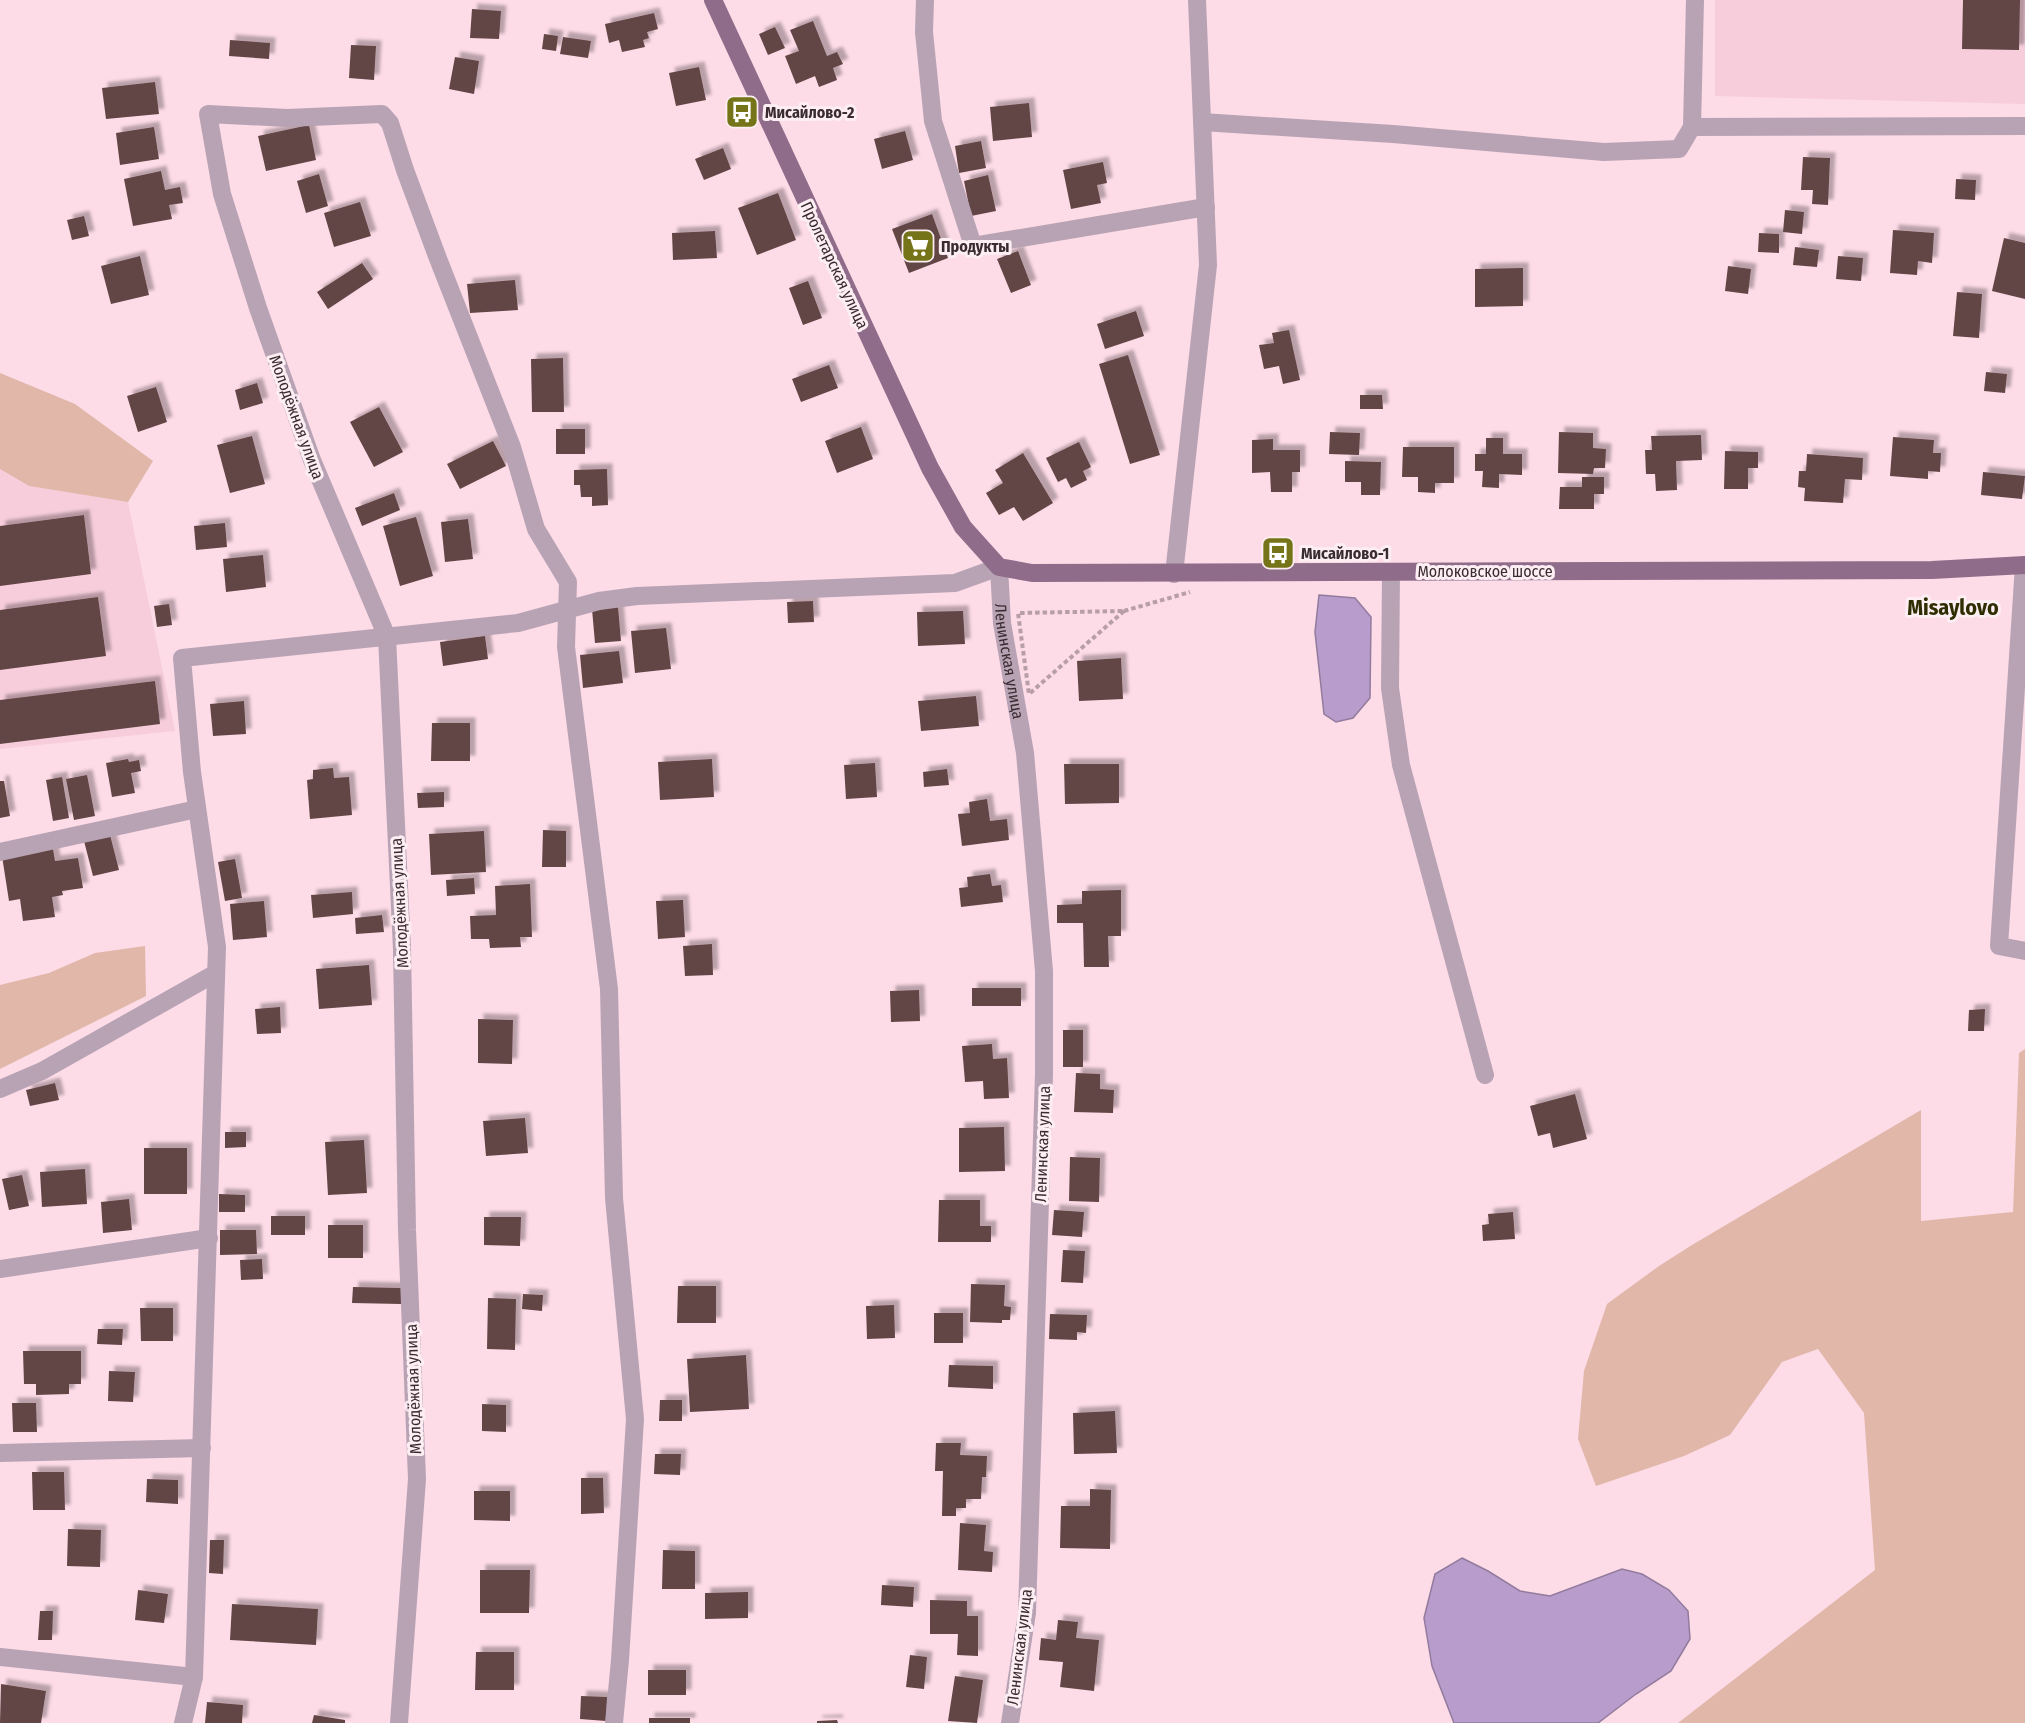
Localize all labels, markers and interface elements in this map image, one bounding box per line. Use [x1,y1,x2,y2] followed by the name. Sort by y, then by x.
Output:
[724,94,760,130] bus stop icon: Мисайлово-2
[765,103,855,122] place label: Мисайлово-2
[797,199,872,332] street label: Пролетарская улица
[900,228,936,264] supermarket icon: Продукты
[941,237,1009,256] place label: Продукты
[265,353,328,482] street label: Молодёжная улица
[1260,535,1296,571] bus stop icon: Мисайлово-1
[1301,544,1389,563] place label: Мисайлово-1
[1417,562,1553,581] street label: Молоковское шоссе
[1907,594,1999,621] district label: Misaylovo
[991,603,1028,721] street label: Ленинская улица
[387,837,412,969] street label: Молодёжная улица
[1031,1085,1054,1203] street label: Ленинская улица
[402,1323,425,1454] street label: Молодёжная улица
[1003,1588,1036,1706] street label: Ленинская улица

